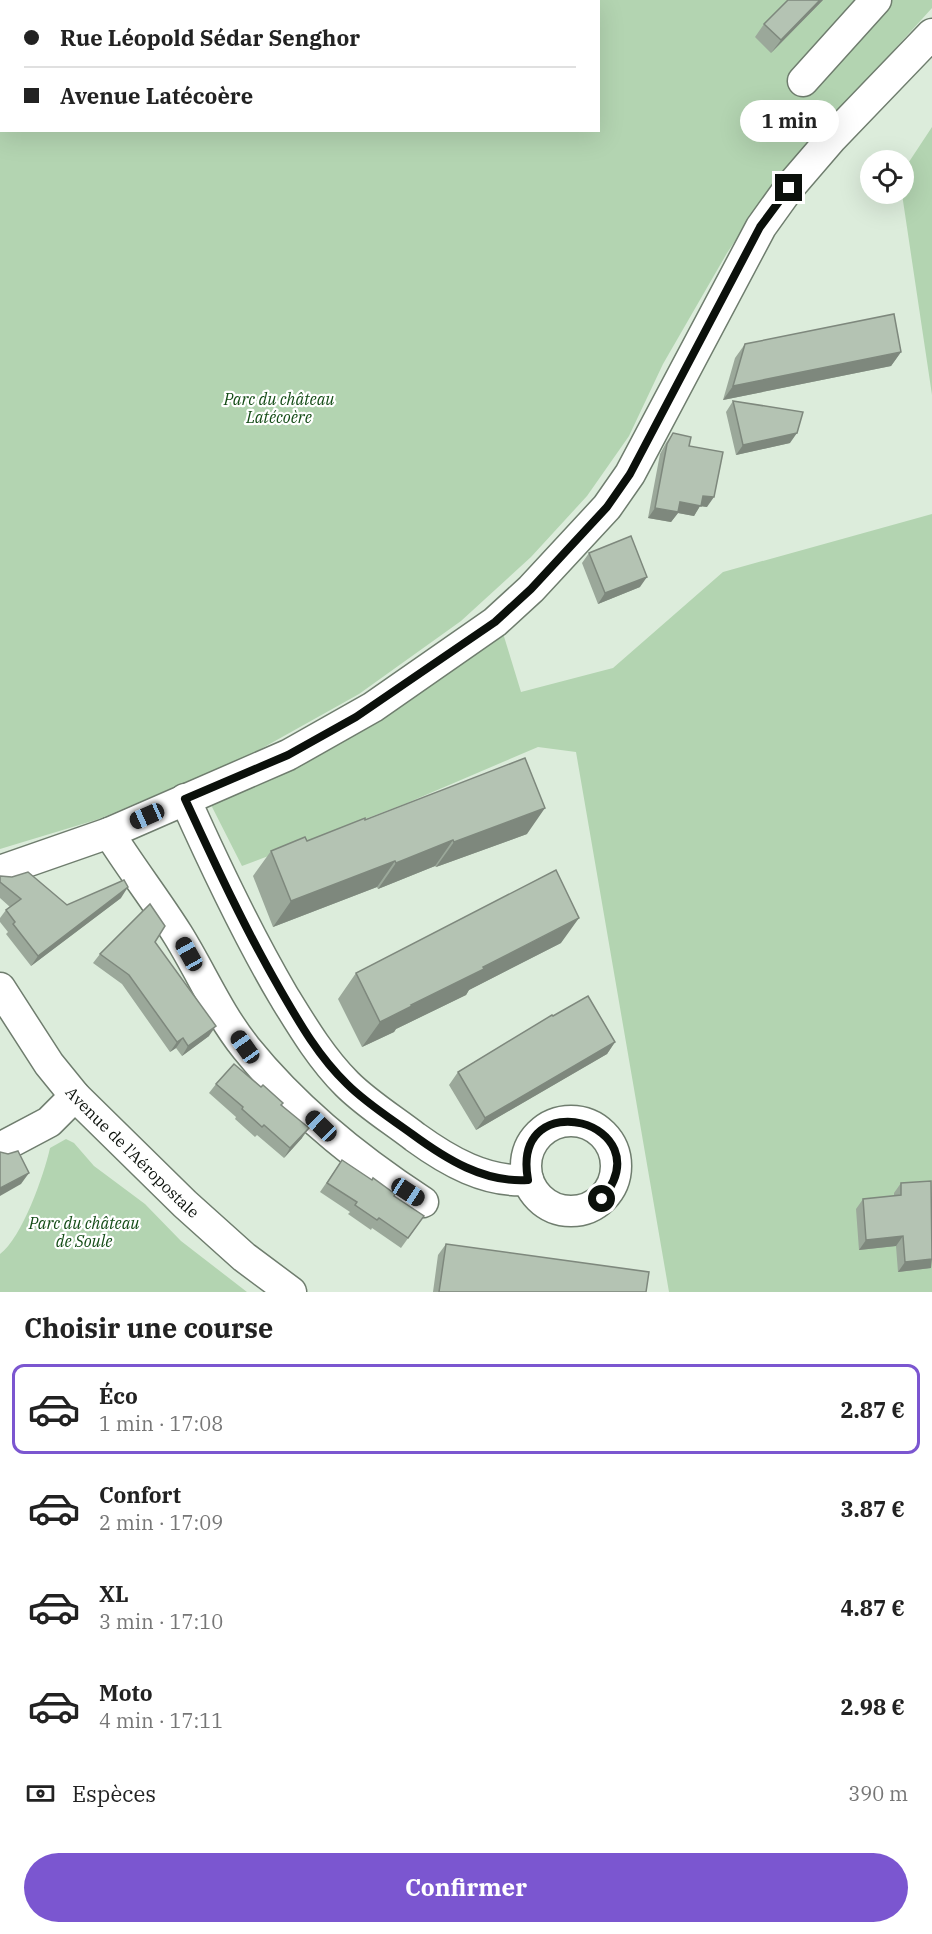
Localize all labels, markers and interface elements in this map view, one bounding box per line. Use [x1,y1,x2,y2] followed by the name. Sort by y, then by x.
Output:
[60,23,360,52] text: Rue Léopold Sédar Senghor
[60,81,253,110] text: Avenue Latécoère
[740,101,838,143] callout: 1 min
[762,107,818,134] text: 1 min
[860,150,914,204] map controls
[860,150,914,204] button: locate
[775,174,802,201] route end
[223,389,334,427] park label: Parc du château Latécoère
[127,800,167,832] car
[172,934,206,974] car
[227,1027,263,1067] car
[61,1082,203,1222] street label: Avenue de l'Aéropostale
[302,1107,340,1145] car
[388,1175,428,1209] car
[588,1185,615,1212] route start
[28,1213,139,1251] park label: Parc du château de Soule
[24,1310,273,1345] text: Choisir une course
[99,1381,138,1410] text: Éco
[27,1382,81,1436] icon: car
[840,1395,905,1424] text: 2.87 €
[99,1410,223,1437] text: 1 min · 17:08
[99,1480,181,1509] text: Confort
[27,1481,81,1535] icon: car
[840,1494,905,1523] text: 3.87 €
[99,1509,223,1536] text: 2 min · 17:09
[99,1579,129,1608] text: XL
[27,1580,81,1634] icon: car
[840,1593,905,1622] text: 4.87 €
[99,1608,223,1635] text: 3 min · 17:10
[99,1678,153,1707] text: Moto
[27,1679,81,1733] icon: car
[840,1692,905,1721] text: 2.98 €
[99,1707,223,1734] text: 4 min · 17:11
[24,1777,57,1810] icon: cash
[72,1779,156,1808] text: Espèces
[848,1780,908,1807] text: 390 m
[24,1853,908,1922] button: Confirmer

